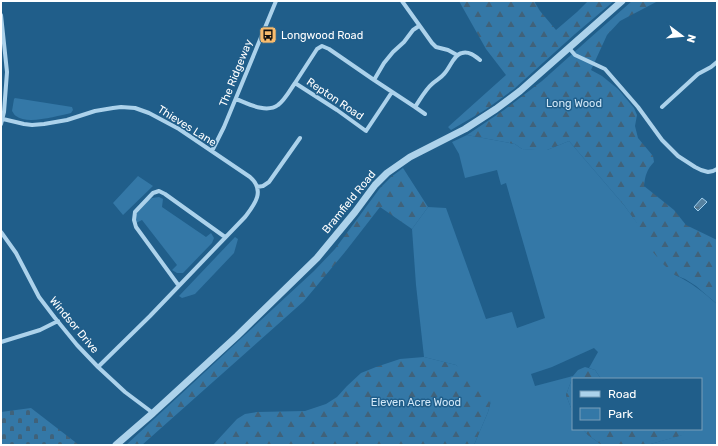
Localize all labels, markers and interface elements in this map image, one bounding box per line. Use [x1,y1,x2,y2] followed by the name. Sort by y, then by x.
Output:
[662,16,702,56] north arrow
[258,25,278,45] bus stop icon: Longwood Road
[281,29,363,42] place label: Longwood Road
[684,33,698,44] text: N
[217,37,255,109] street label: The Ridgeway
[304,75,366,123] street label: Repton Road
[546,97,602,110] park label: Long Wood
[155,103,219,149] street label: Thieves Lane
[320,168,378,236] street label: Bramfield Road
[47,294,101,356] street label: Windsor Drive
[572,378,702,430] legend
[608,387,636,401] text: Road
[371,396,461,409] park label: Eleven Acre Wood
[608,407,634,421] text: Park

